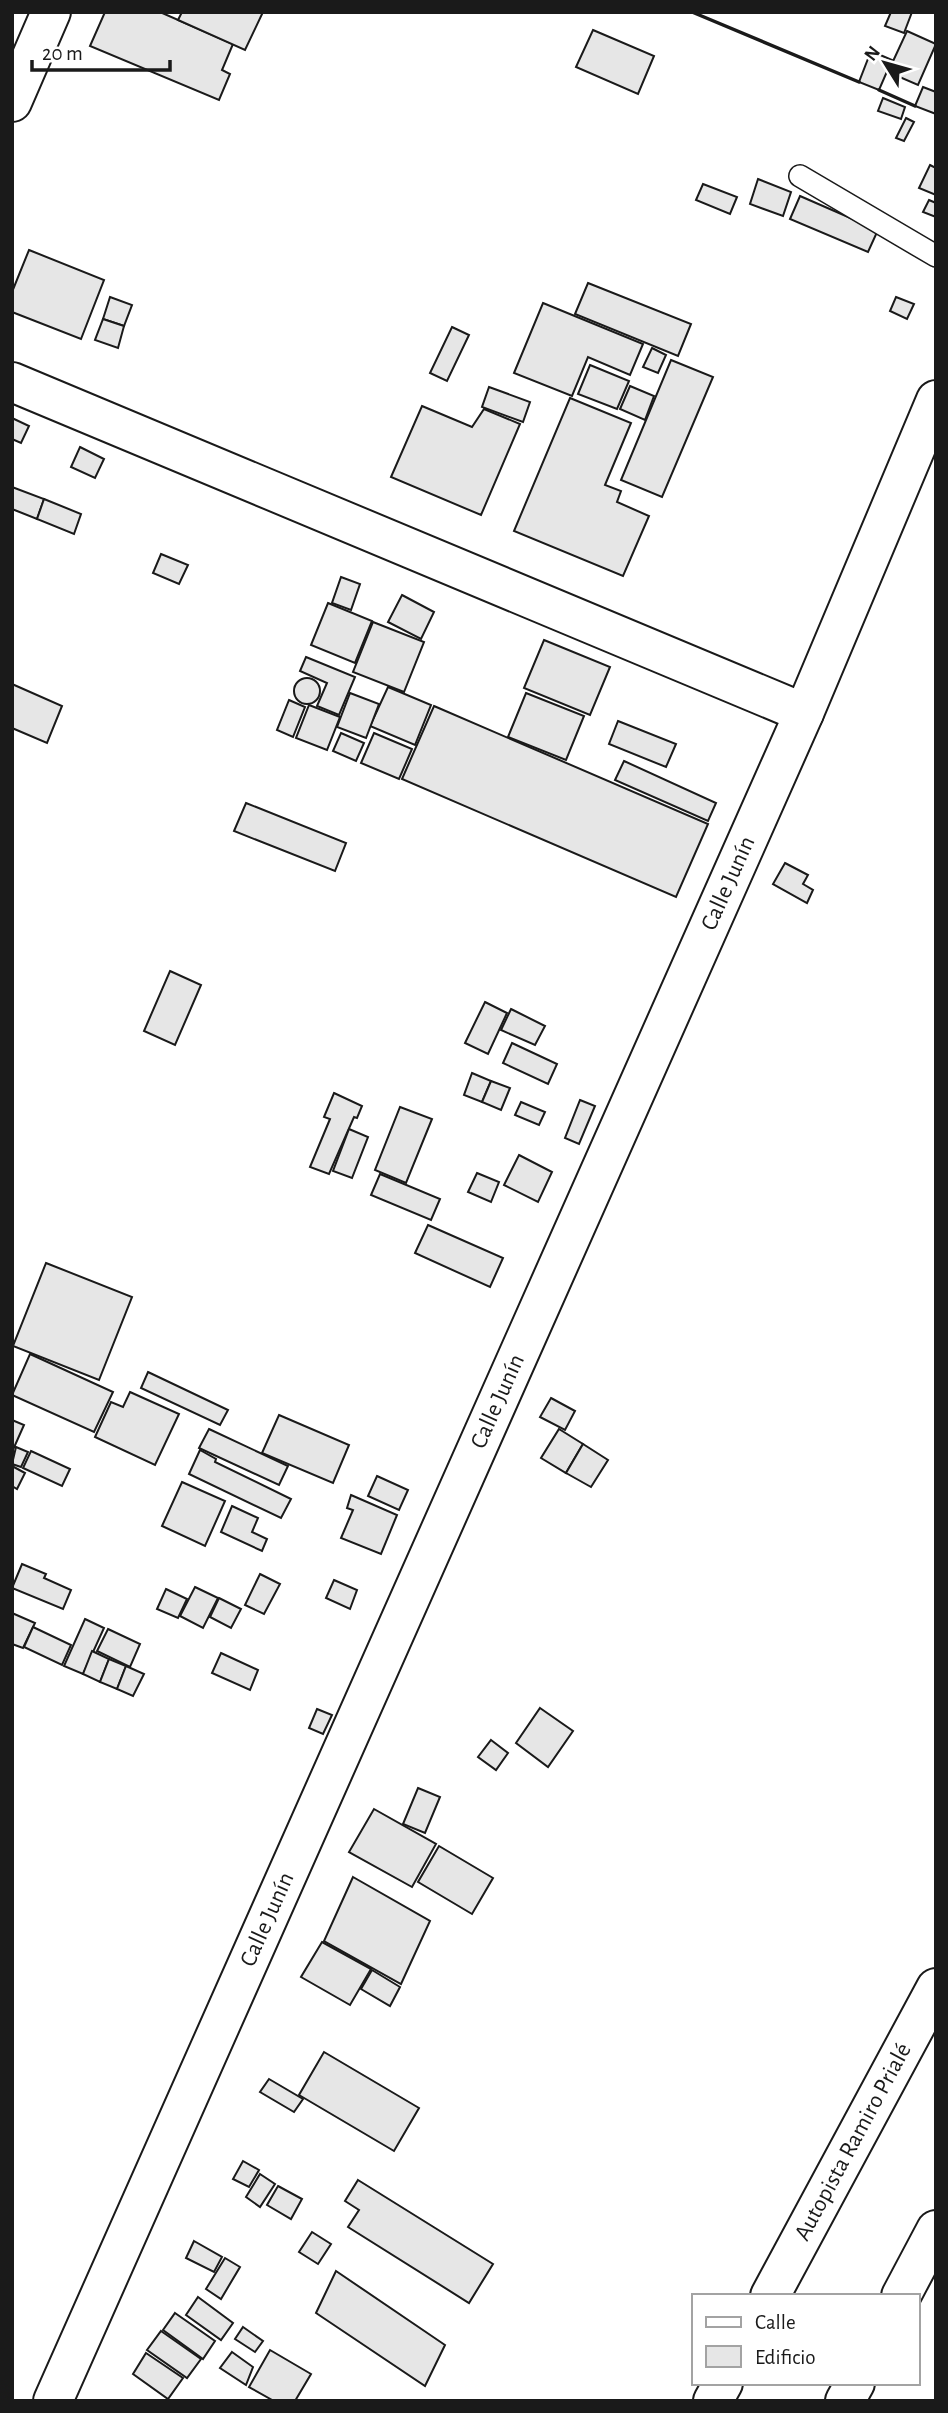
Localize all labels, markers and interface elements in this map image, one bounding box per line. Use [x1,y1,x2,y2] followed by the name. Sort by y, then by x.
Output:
[32,28,170,72] scale bar
[850,28,920,98] north arrow
[42,43,83,64] text: 20 m
[861,43,884,65] text: N
[697,833,760,934] street label: Calle Junín
[466,1351,529,1452] street label: Calle Junín
[236,1869,299,1970] street label: Calle Junín
[790,2039,916,2245] street label: Autopista Ramiro Prialé
[692,2294,920,2385] legend
[755,2312,796,2333] text: Calle
[755,2347,816,2368] text: Edificio

